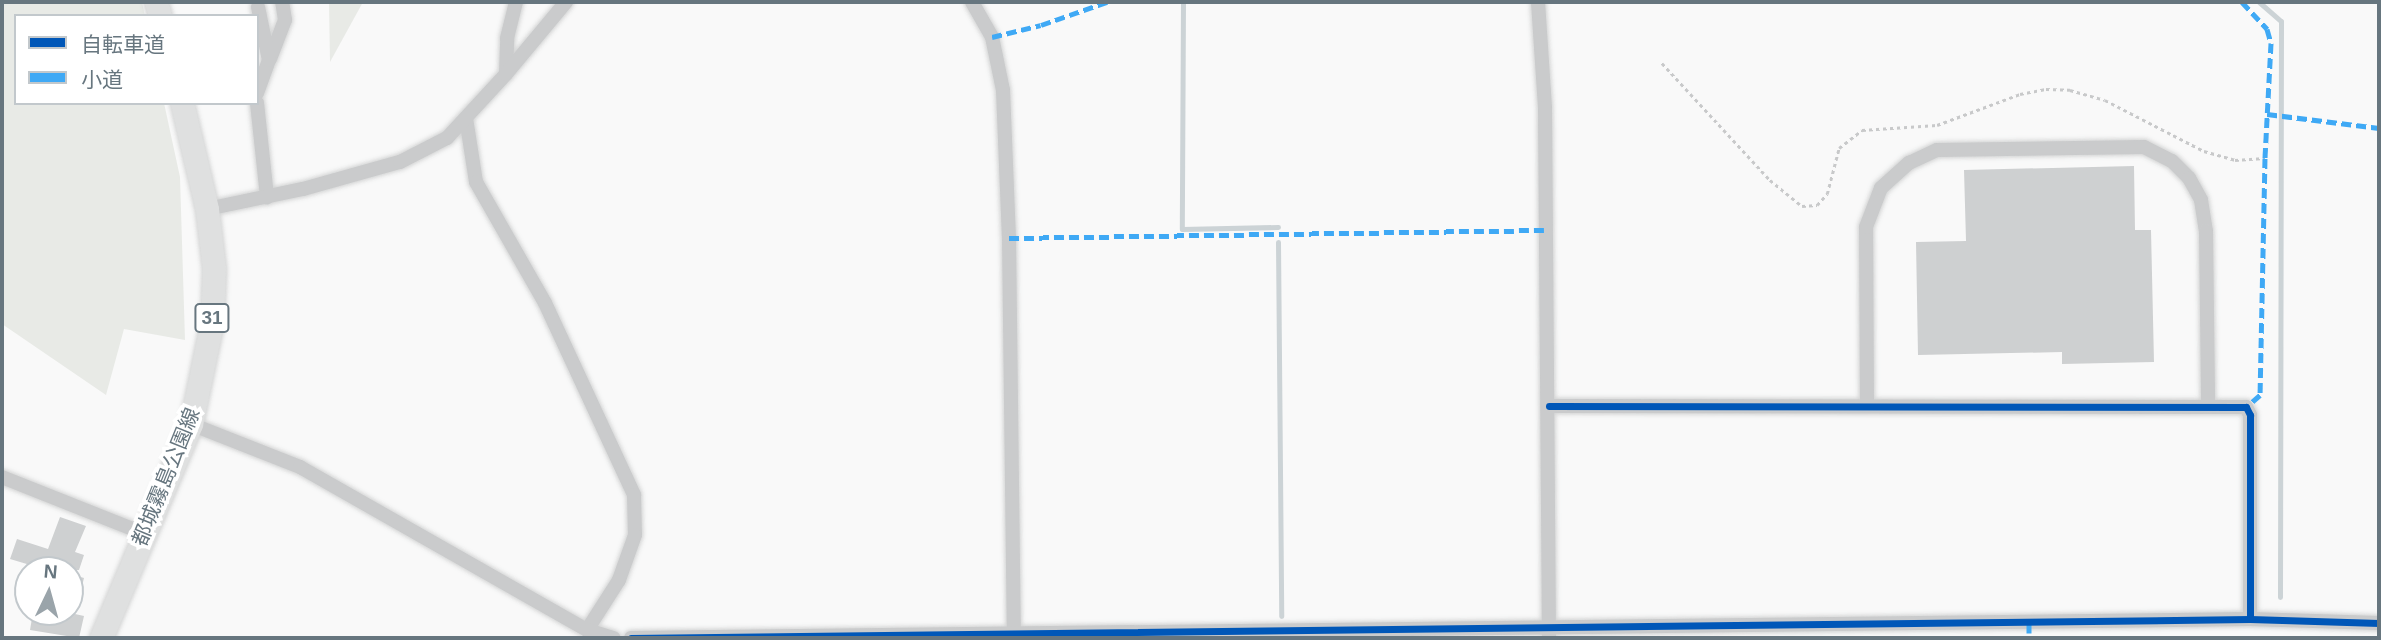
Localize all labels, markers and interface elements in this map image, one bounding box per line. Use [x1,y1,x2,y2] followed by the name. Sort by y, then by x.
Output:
[14,14,259,105] legend
[81,33,165,56] text: 自転車道
[81,68,123,91] text: 小道
[193,302,231,334] road number: 31
[127,404,205,550] street label: 都城霧島公園線
[14,556,84,626] north arrow
[43,561,58,583] text: N

